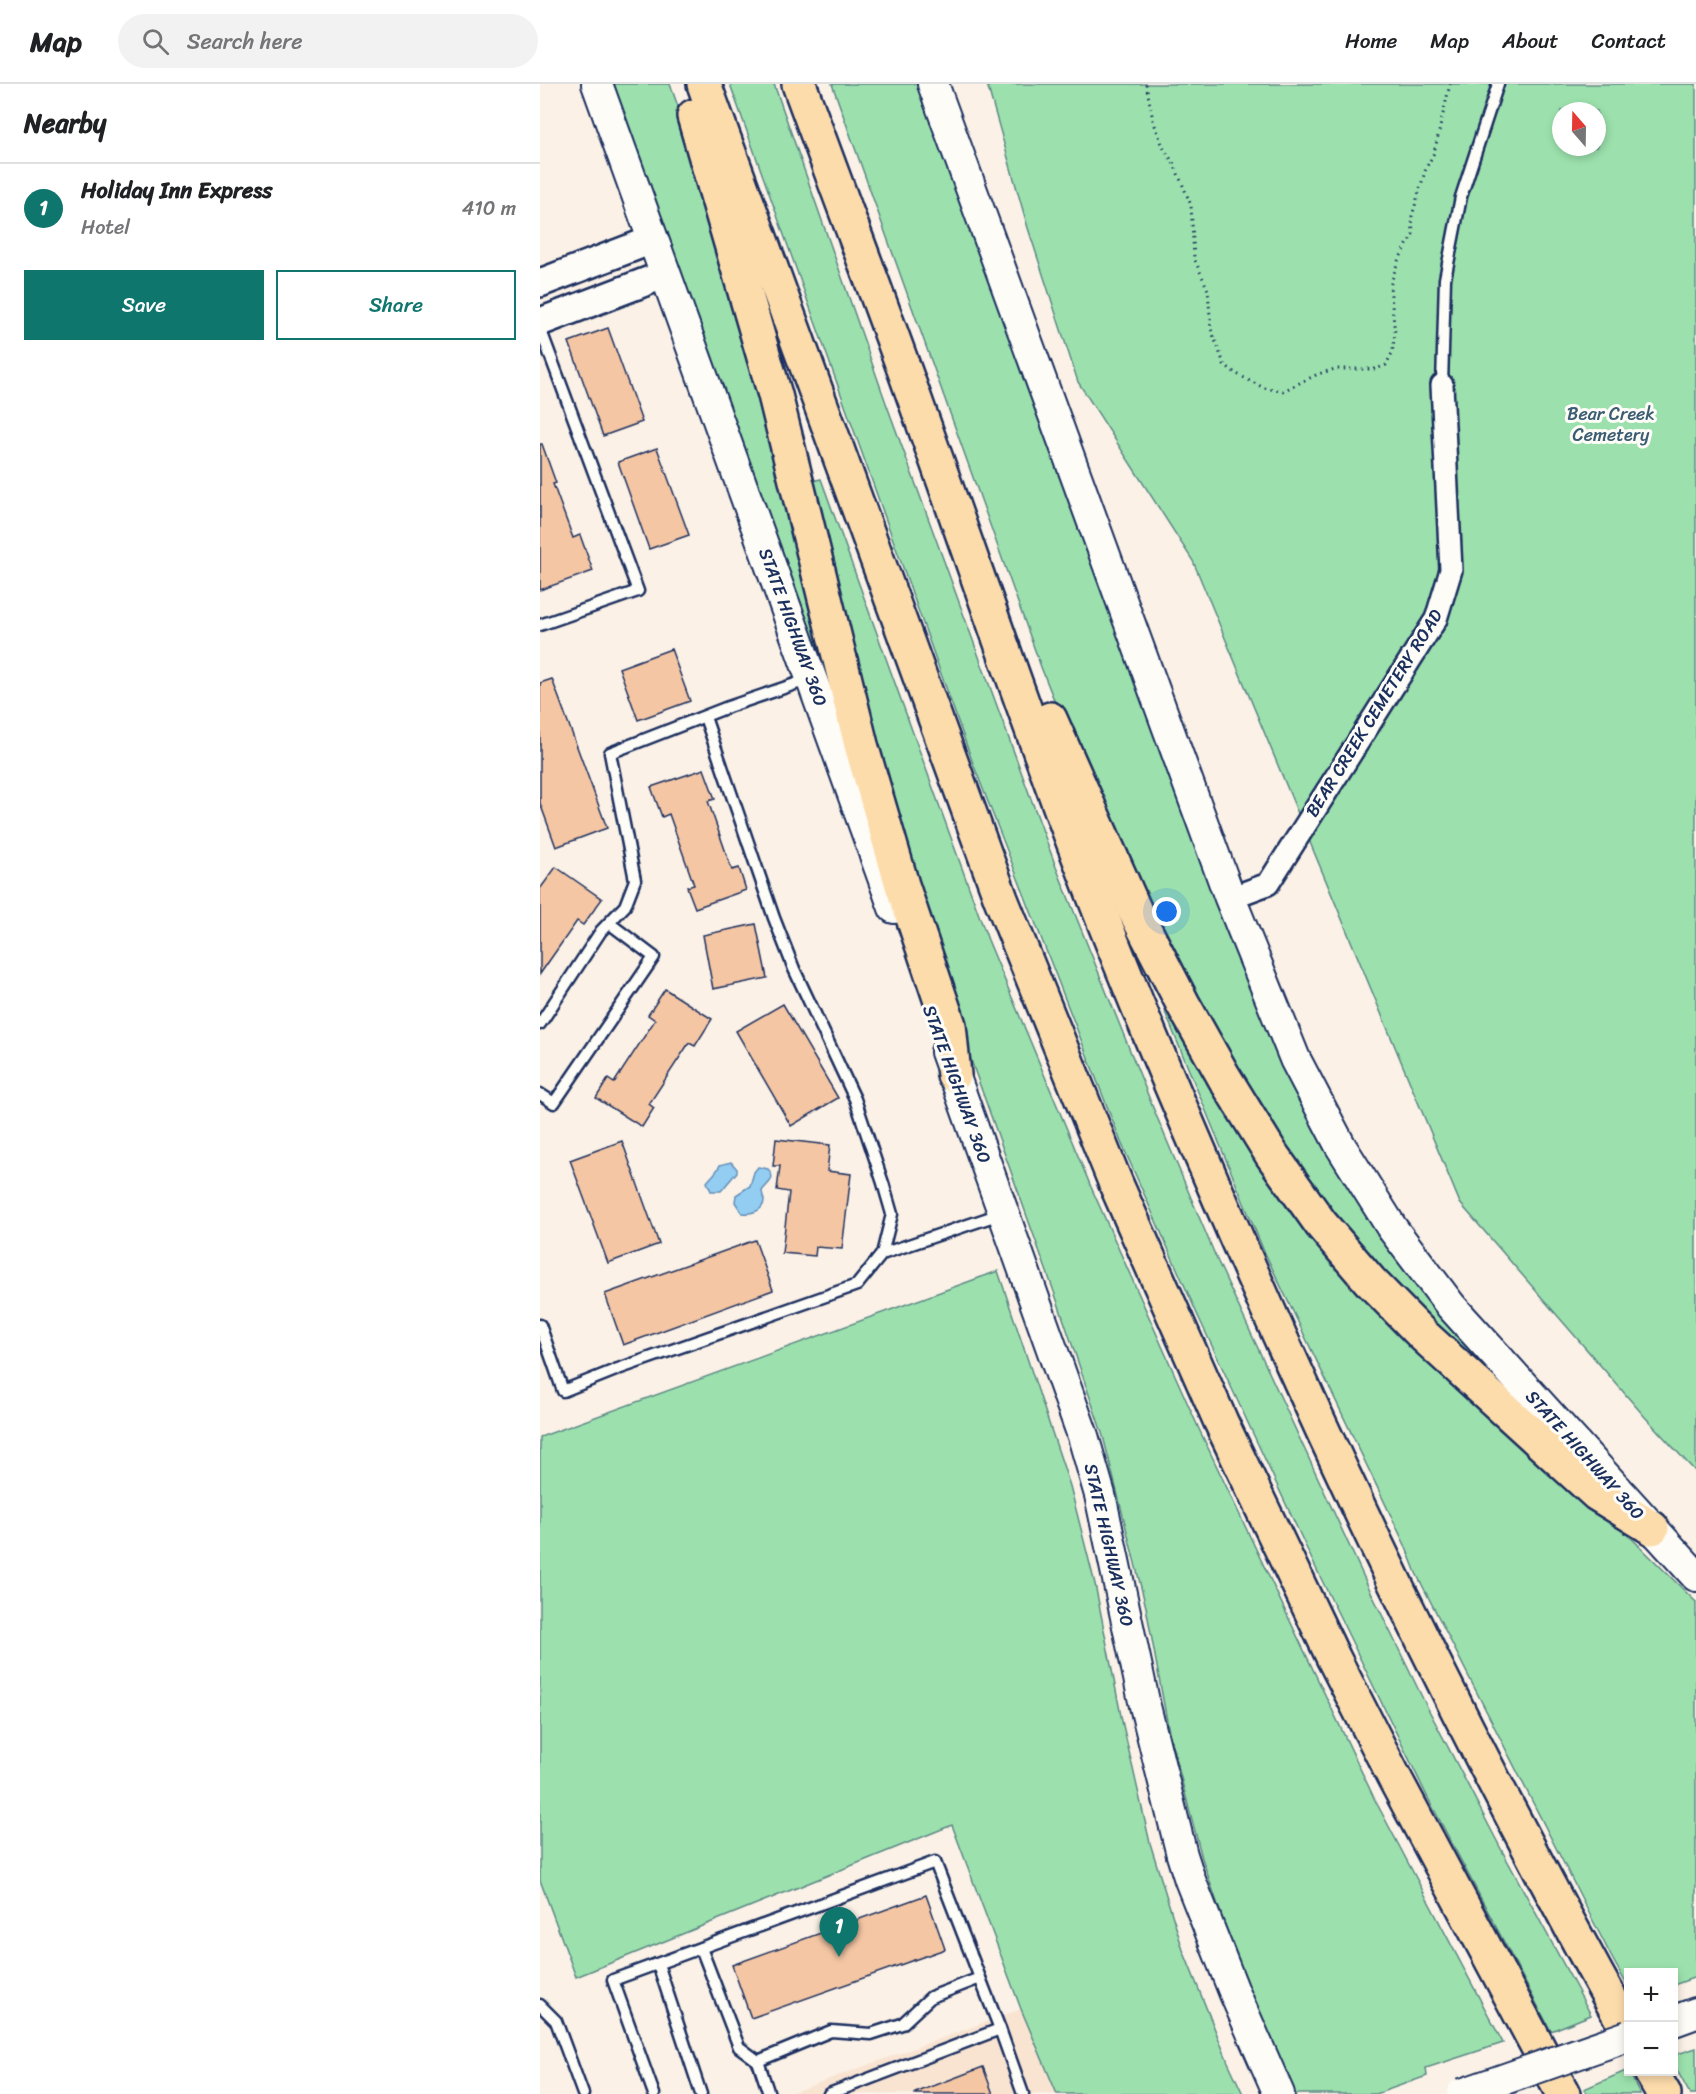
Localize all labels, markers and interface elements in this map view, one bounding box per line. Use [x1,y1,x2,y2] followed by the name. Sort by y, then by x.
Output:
[118,14,538,68] search box
[30,17,82,66] text: Map
[187,22,303,61] text: Search here
[1345,22,1397,60] text: Home
[1430,22,1469,60] text: Map
[1502,22,1559,60] text: About
[1592,22,1666,60] text: Contact
[139,25,172,58] icon: search
[24,100,106,146] text: Nearby
[1552,102,1606,156] north arrow
[81,171,272,210] text: Holiday Inn Express
[39,191,48,226] text: 1
[462,191,516,226] text: 410 m
[81,210,130,245] text: Hotel
[24,270,264,340] button: Save
[276,270,516,340] button: Share
[1567,398,1655,451] park label: Bear Creek Cemetery
[749,543,837,711] street label: STATE HIGHWAY 360
[1297,602,1451,823] street label: BEAR CREEK CEMETERY ROAD
[1152,897,1181,926] your location
[913,1000,1001,1168] street label: STATE HIGHWAY 360
[1517,1382,1653,1528] street label: STATE HIGHWAY 360
[1075,1460,1143,1630] street label: STATE HIGHWAY 360
[820,1908,858,1957] pin: 1
[1624,1968,1678,2076] map controls
[1624,1968,1678,2022] button: +
[1624,2022,1678,2076] button: −

